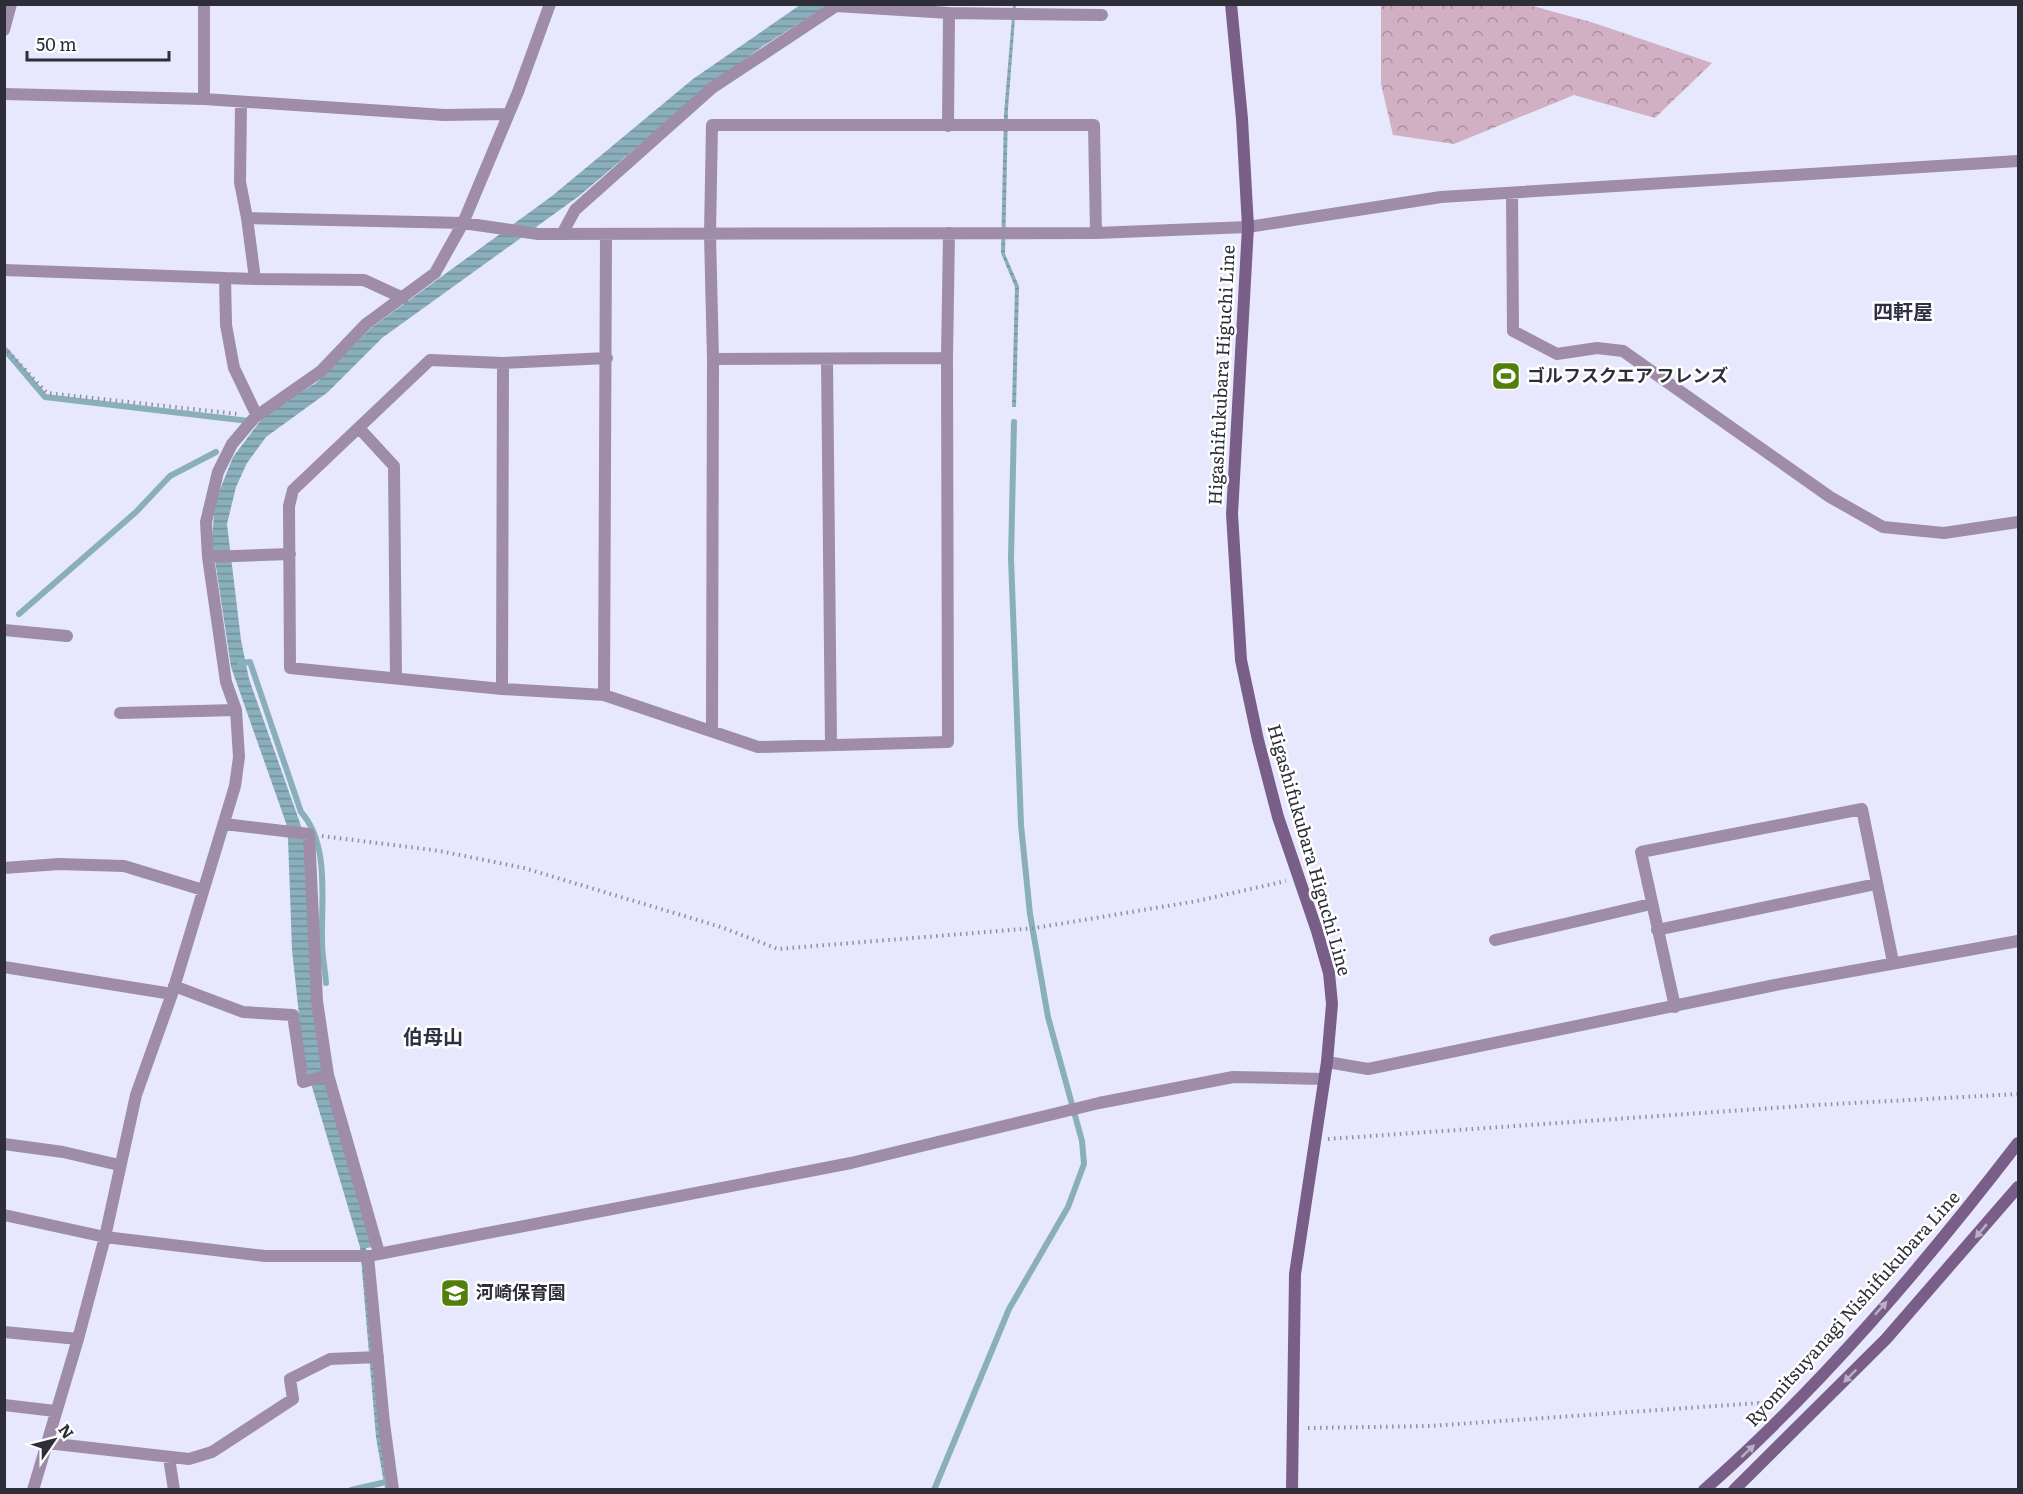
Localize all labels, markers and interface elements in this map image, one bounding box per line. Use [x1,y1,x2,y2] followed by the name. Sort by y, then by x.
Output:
[27,24,170,62] scale bar
[36,30,77,57] text: 50 m
[1200,244,1241,506] street label: Higashifukubara Higuchi Line
[1873,295,1933,325] district label: 四軒屋
[1490,360,1522,392] sports icon: ゴルフスクエア フレンズ
[1527,361,1728,388] place label: ゴルフスクエア フレンズ
[1262,721,1359,979] street label: Higashifukubara Higuchi Line
[403,1020,463,1050] district label: 伯母山
[1738,1184,1965,1432] street label: Ryomitsuyanagi Nishifukubara Line
[1975,1223,1988,1238] one-way arrow
[439,1277,471,1309] school or university icon: 河崎保育園
[476,1278,566,1305] place label: 河崎保育園
[1874,1301,1887,1316] one-way arrow
[1843,1368,1857,1382] one-way arrow
[24,1410,84,1470] north arrow
[53,1418,81,1443] text: N
[1740,1445,1755,1458] one-way arrow

